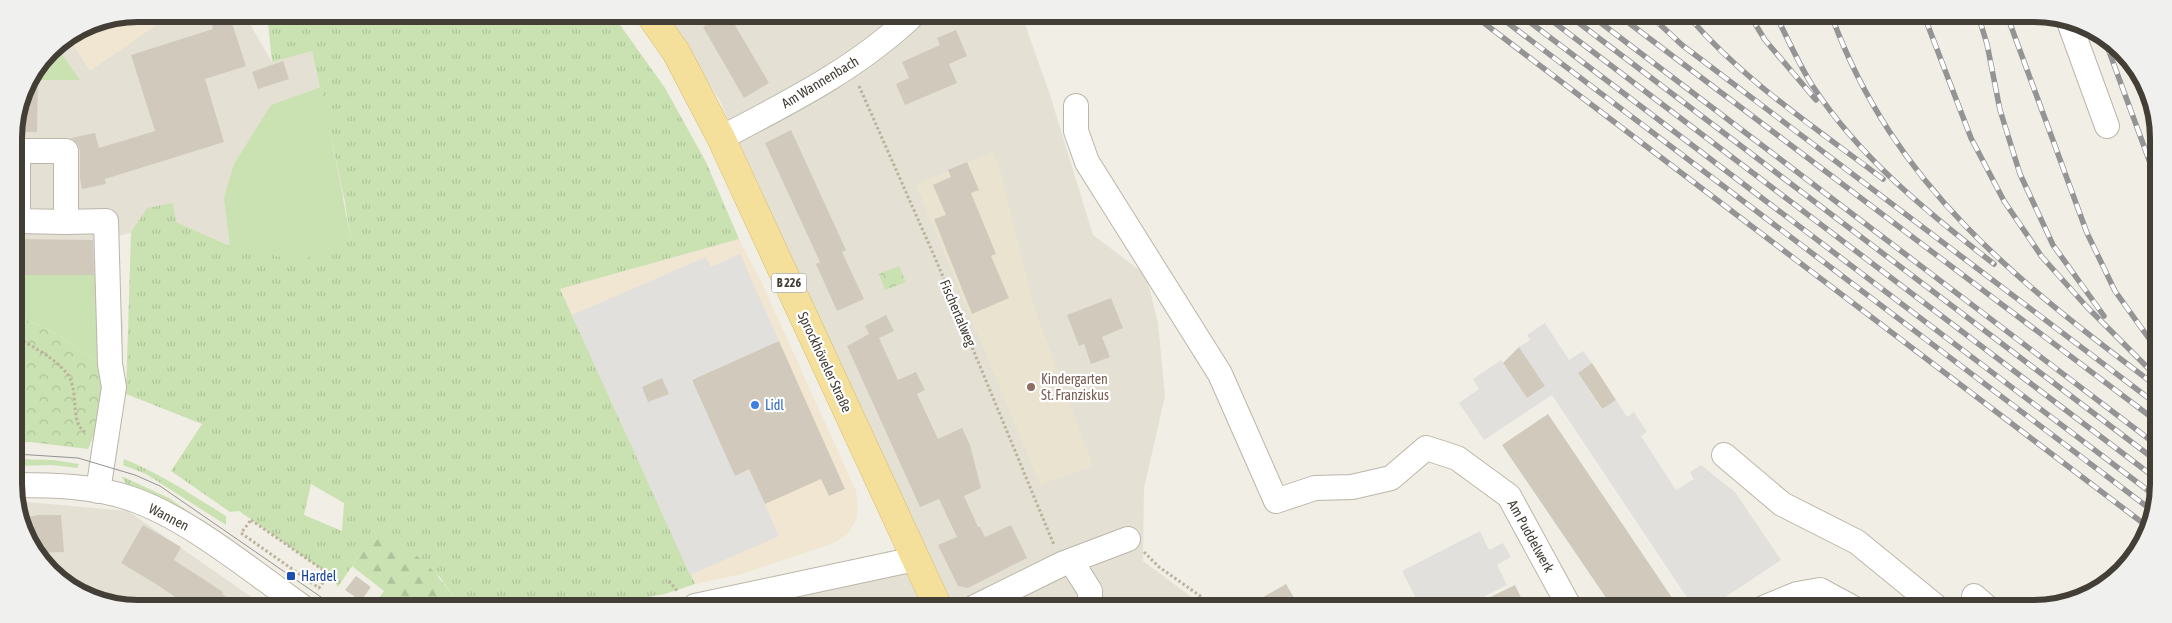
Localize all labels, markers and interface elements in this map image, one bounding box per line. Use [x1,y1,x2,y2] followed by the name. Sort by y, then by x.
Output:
[779,53,861,111] street label: Am Wannenbach
[772,274,806,292] road number: B 226
[937,277,979,349] street label: Fischertalweg
[795,309,855,415] street label: Sprockhöveler Straße
[1041,371,1109,403] place label: Kindergarten St. Franziskus
[1025,381,1037,393] marker: Kindergarten St. Franziskus
[765,397,784,413] place label: Lidl
[749,399,761,411] marker: Lidl
[1504,497,1558,575] street label: Am Puddelwerk
[146,500,192,534] street label: Wannen
[301,568,337,584] place label: Hardel
[285,570,297,582] marker: Hardel

